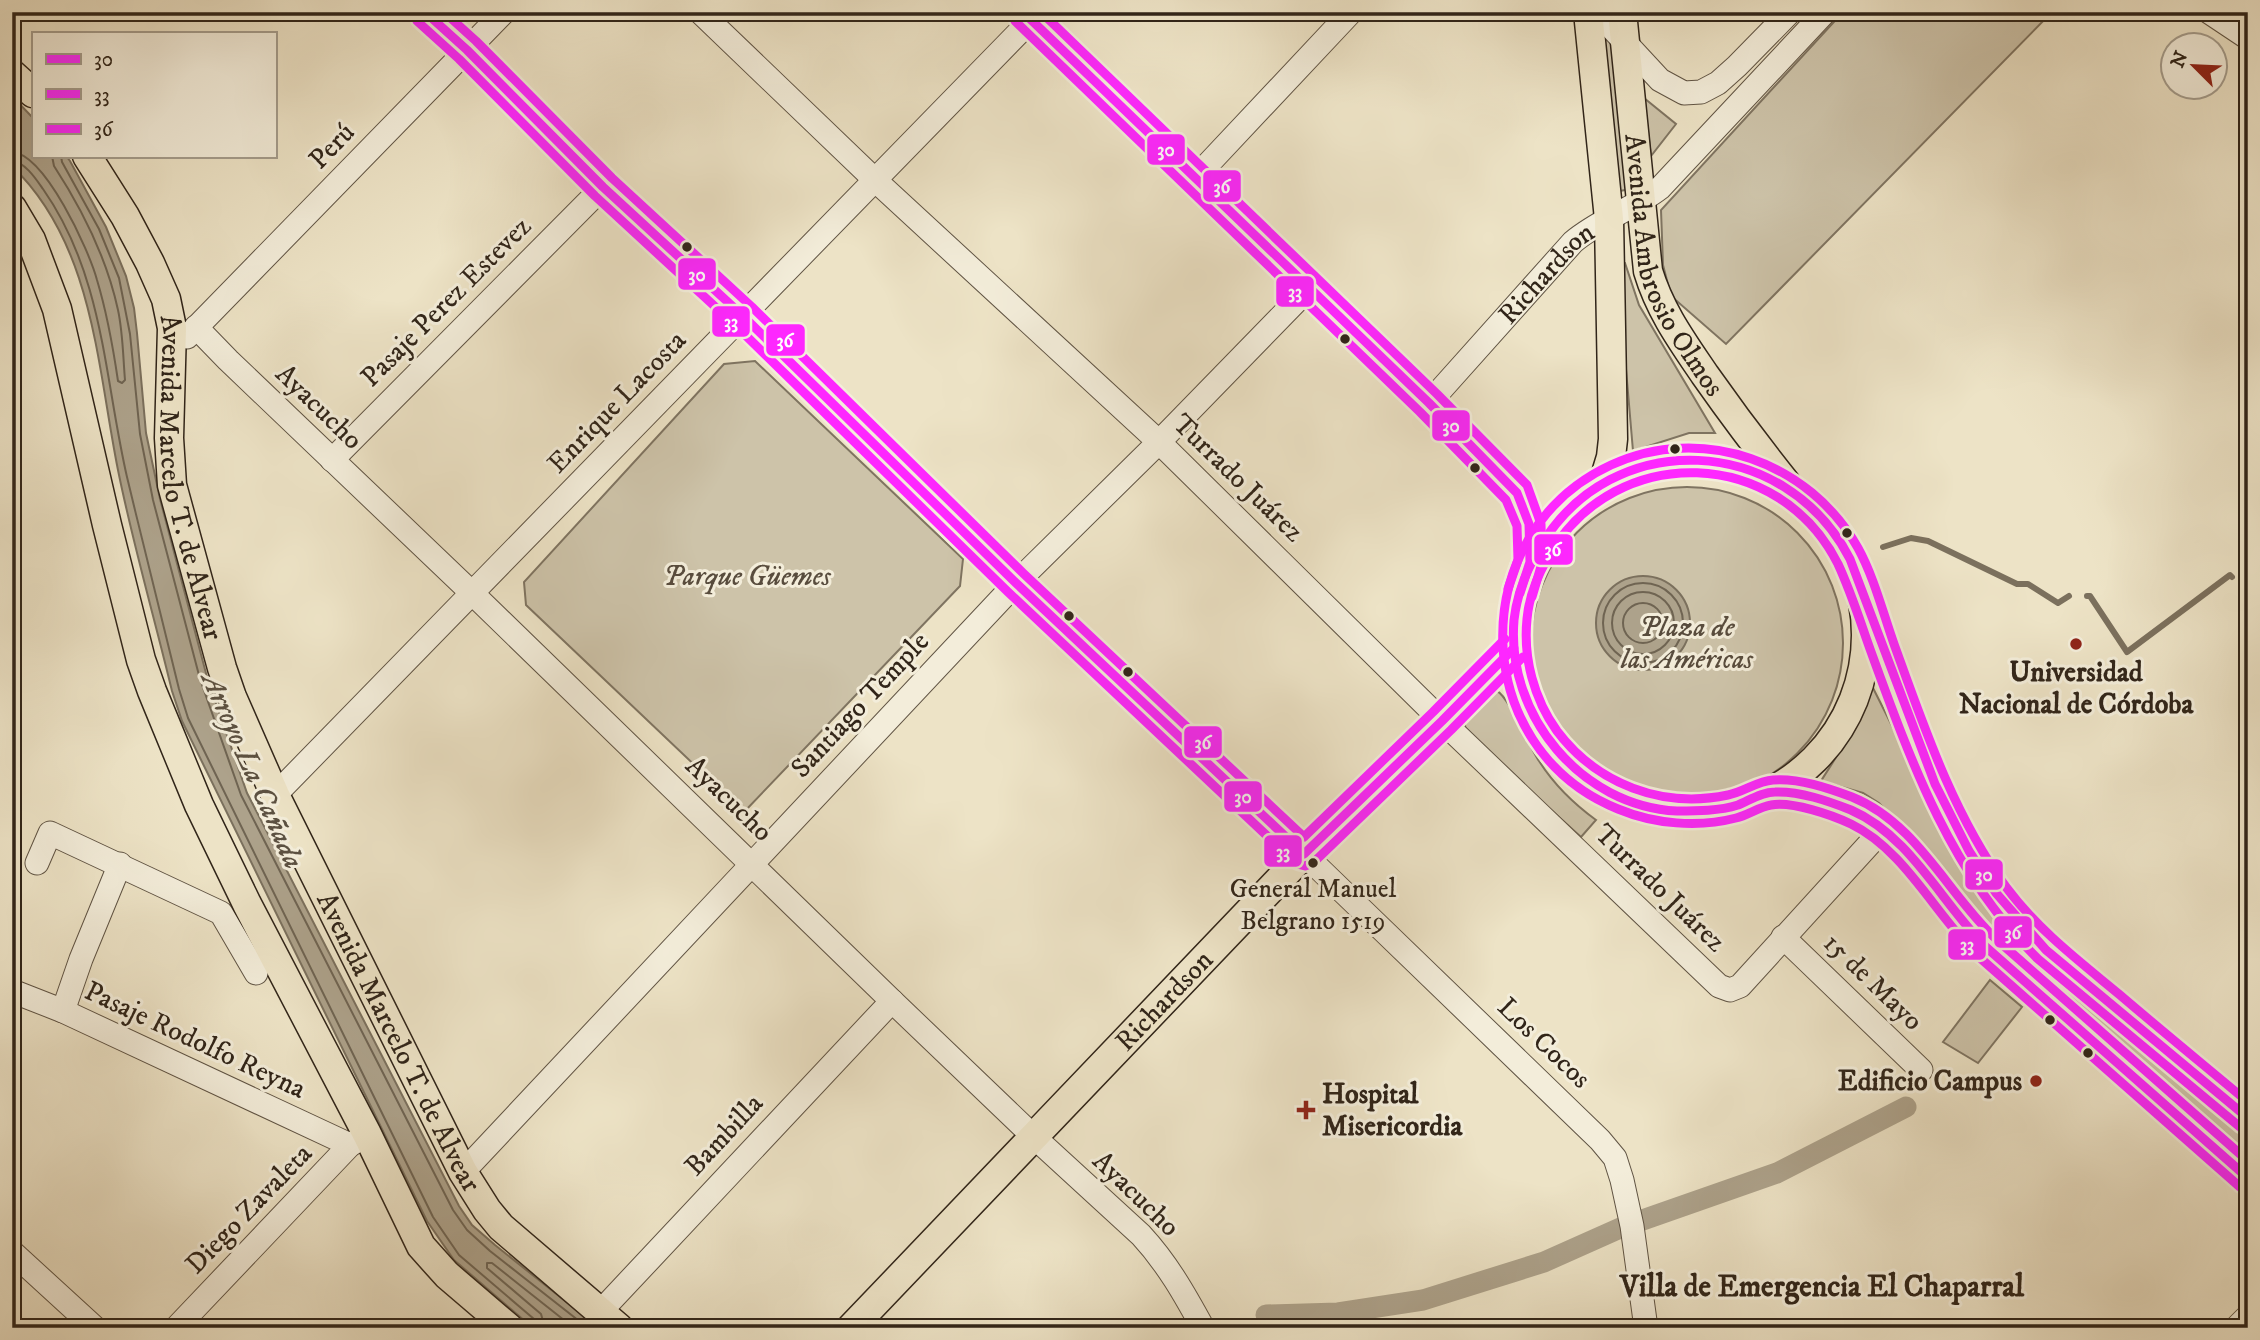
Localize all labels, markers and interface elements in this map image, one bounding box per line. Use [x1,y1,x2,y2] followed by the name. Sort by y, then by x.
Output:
[32,32,276,158] legend
[2158,32,2228,102] north arrow
[94,47,113,73] text: 30
[2166,48,2194,72] text: N
[94,83,110,109] text: 33
[302,115,362,177] street label: Perú
[94,117,114,143] text: 36
[1617,132,1732,403] street label: Avenida Ambrosio Olmos
[1146,133,1186,166] line badge: 30
[1157,139,1175,162] text: 30
[1202,169,1242,203] line badge: 36
[1214,176,1232,199] text: 36
[353,209,539,395] street label: Pasaje Perez Estevez
[1490,214,1601,331] street label: Richardson
[680,240,694,254] unlabelled marker
[677,257,717,291] line badge: 30
[688,264,706,287] text: 30
[1275,275,1315,308] line badge: 33
[1288,281,1302,304] text: 33
[711,305,751,338] line badge: 33
[151,311,231,644] street label: Avenida Marcelo T. de Alvear
[724,311,738,334] text: 33
[540,323,694,481] street label: Enrique Lacosta
[765,323,806,357] line badge: 36
[777,330,795,353] text: 36
[1338,332,1352,346] unlabelled marker
[268,357,370,457] street label: Ayacucho
[1165,407,1311,549] street label: Turrado Juárez
[1431,409,1471,442] line badge: 30
[1442,415,1460,438] text: 30
[1668,442,1682,456] unlabelled marker
[1468,461,1482,475] unlabelled marker
[1840,526,1854,540] unlabelled marker
[1533,533,1574,566] line badge: 36
[1545,539,1563,562] text: 36
[663,559,831,595] park label: Parque Güemes
[1062,609,1076,623] unlabelled marker
[1620,610,1753,677] park label: Plaza de las Américas
[783,625,937,785] street label: Santiago Temple
[2068,636,2084,652] marker: Universidad Nacional de Córdoba
[1959,655,2194,722] place label: Universidad Nacional de Córdoba
[191,664,312,875] water label: Arroyo La Cañada
[1121,665,1135,679] unlabelled marker
[1183,725,1223,759] line badge: 36
[1195,732,1213,755] text: 36
[678,749,780,849] street label: Ayacucho
[1223,780,1263,813] line badge: 30
[1234,786,1252,809] text: 30
[1587,817,1733,959] street label: Turrado Juárez
[1263,834,1303,868] line badge: 33
[1276,841,1290,864] text: 33
[1306,856,1320,870] marker: General Manuel Belgrano 1519
[1964,858,2004,891] line badge: 30
[1975,864,1993,887] text: 30
[1230,873,1397,938] place label: General Manuel Belgrano 1519
[309,886,489,1199] street label: Avenida Marcelo T. de Alvear
[1993,915,2033,949] line badge: 36
[2005,922,2023,945] text: 36
[1816,926,1930,1038] street label: 15 de Mayo
[1947,928,1987,961] line badge: 33
[1960,934,1974,957] text: 33
[1108,942,1221,1058] street label: Richardson
[79,973,311,1107] street label: Pasaje Rodolfo Reyna
[1490,990,1598,1096] street label: Los Cocos
[2043,1013,2057,1027] unlabelled marker
[2081,1046,2095,1060] unlabelled marker
[1838,1064,2023,1099] place label: Edificio Campus
[2028,1073,2044,1089] marker: Edificio Campus
[1322,1077,1463,1144] place label: Hospital Misericordia
[677,1087,771,1183] street label: Bambilla
[1296,1100,1316,1120] marker: Hospital Misericordia
[178,1136,320,1281] street label: Diego Zavaleta
[1085,1144,1187,1244] street label: Ayacucho
[1619,1269,2025,1306] district label: Villa de Emergencia El Chaparral

